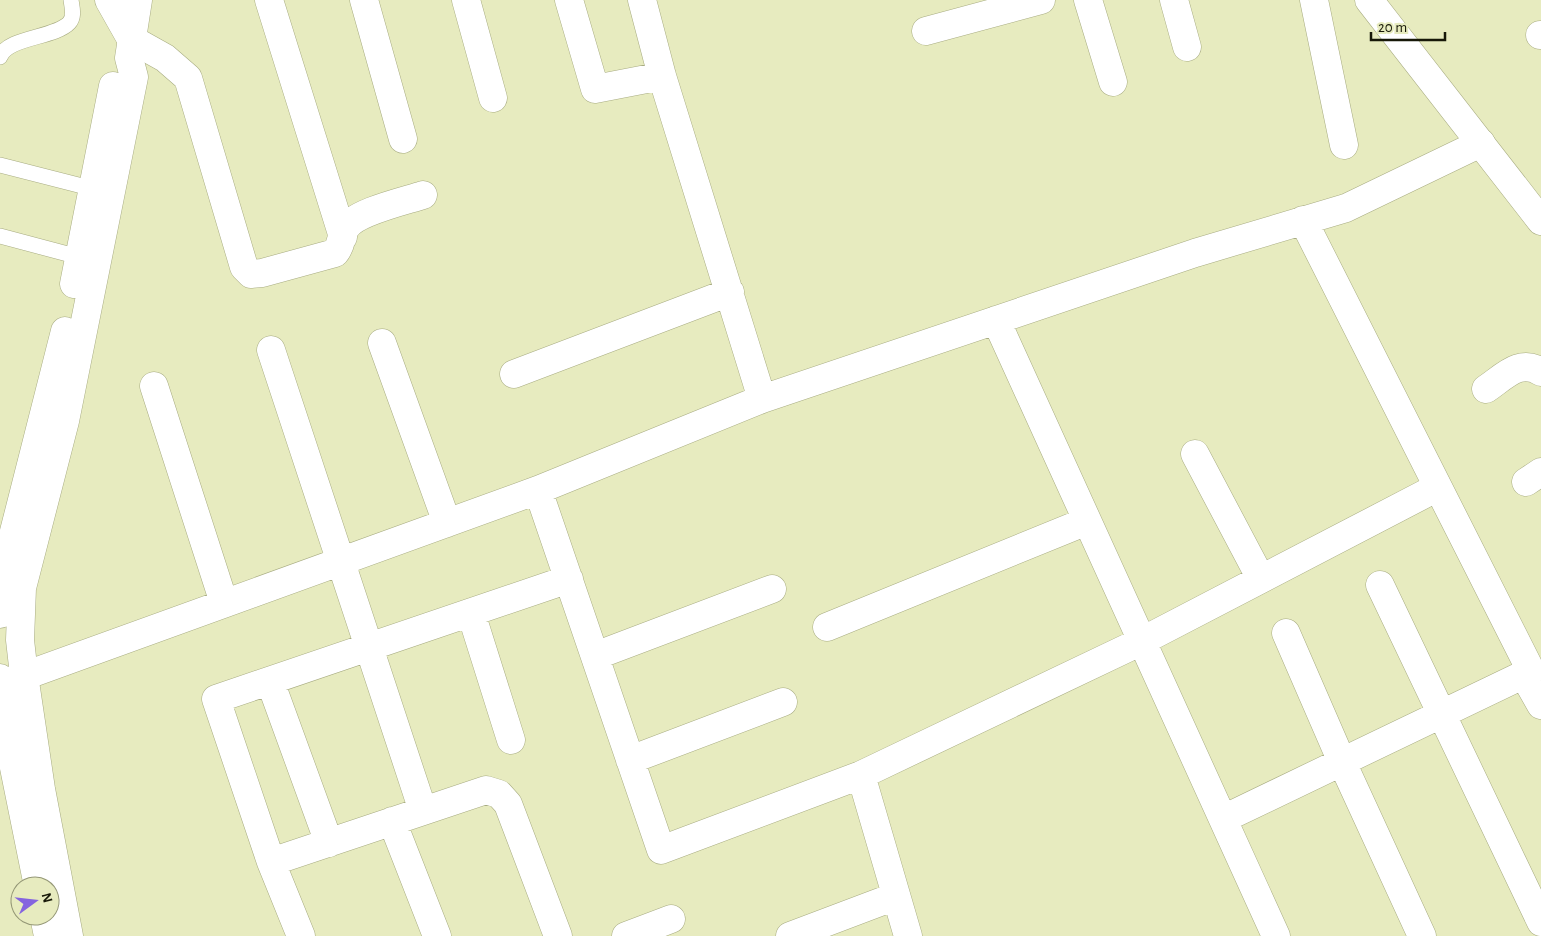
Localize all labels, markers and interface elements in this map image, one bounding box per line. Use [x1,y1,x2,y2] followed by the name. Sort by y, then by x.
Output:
[1371,10,1445,42] scale bar
[1378,20,1407,35] text: 20 m
[10,876,60,926] north arrow
[39,891,55,904] text: N

